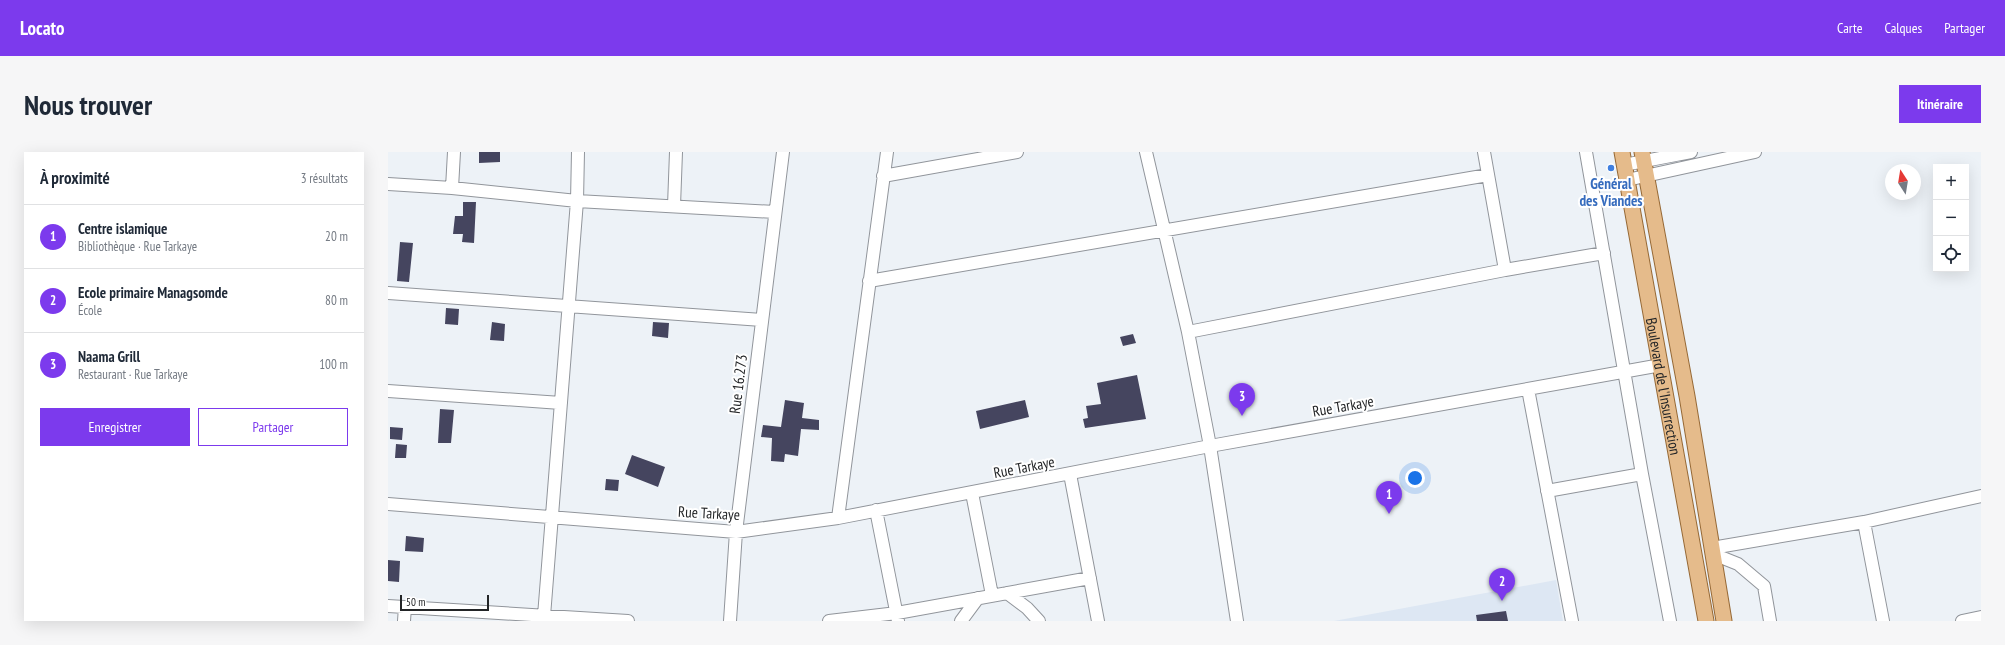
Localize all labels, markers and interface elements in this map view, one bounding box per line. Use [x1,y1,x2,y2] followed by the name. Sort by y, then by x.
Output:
[20,16,65,40] text: Locato
[1837,19,1862,37] text: Carte
[1884,19,1922,37] text: Calques
[1944,19,1985,37] text: Partager
[1899,85,1981,123] button: Itinéraire
[24,86,152,123] text: Nous trouver
[1606,163,1616,173] marker: Général des Viandes
[1885,164,1921,200] north arrow
[1933,164,1969,272] map controls
[1933,164,1969,200] button: +
[40,167,110,189] text: À proximité
[301,170,348,187] text: 3 résultats
[1579,174,1643,210] place label: Général des Viandes
[1933,200,1969,236] button: −
[78,219,167,238] text: Centre islamique
[50,228,56,245] text: 1
[325,228,348,245] text: 20 m
[1933,236,1969,272] button: locate
[78,238,197,255] text: Bibliothèque · Rue Tarkaye
[78,283,228,302] text: Ecole primaire Managsomde
[50,292,56,309] text: 2
[325,292,348,309] text: 80 m
[78,302,102,319] text: École
[1642,316,1686,456] street label: Boulevard de l'Insurrection
[78,347,140,366] text: Naama Grill
[725,353,751,415] street label: Rue 16.273
[50,356,56,373] text: 3
[319,356,348,373] text: 100 m
[78,366,188,383] text: Restaurant · Rue Tarkaye
[1229,383,1255,416] pin: 3
[1311,391,1375,421] street label: Rue Tarkaye
[40,408,190,446] button: Enregistrer
[198,408,348,446] button: Partager
[992,452,1056,482] street label: Rue Tarkaye
[1405,468,1425,488] your location
[1376,481,1402,514] pin: 1
[678,502,740,524] street label: Rue Tarkaye
[1489,568,1515,601] pin: 2
[400,593,489,612] scale bar
[406,595,425,609] text: 50 m

